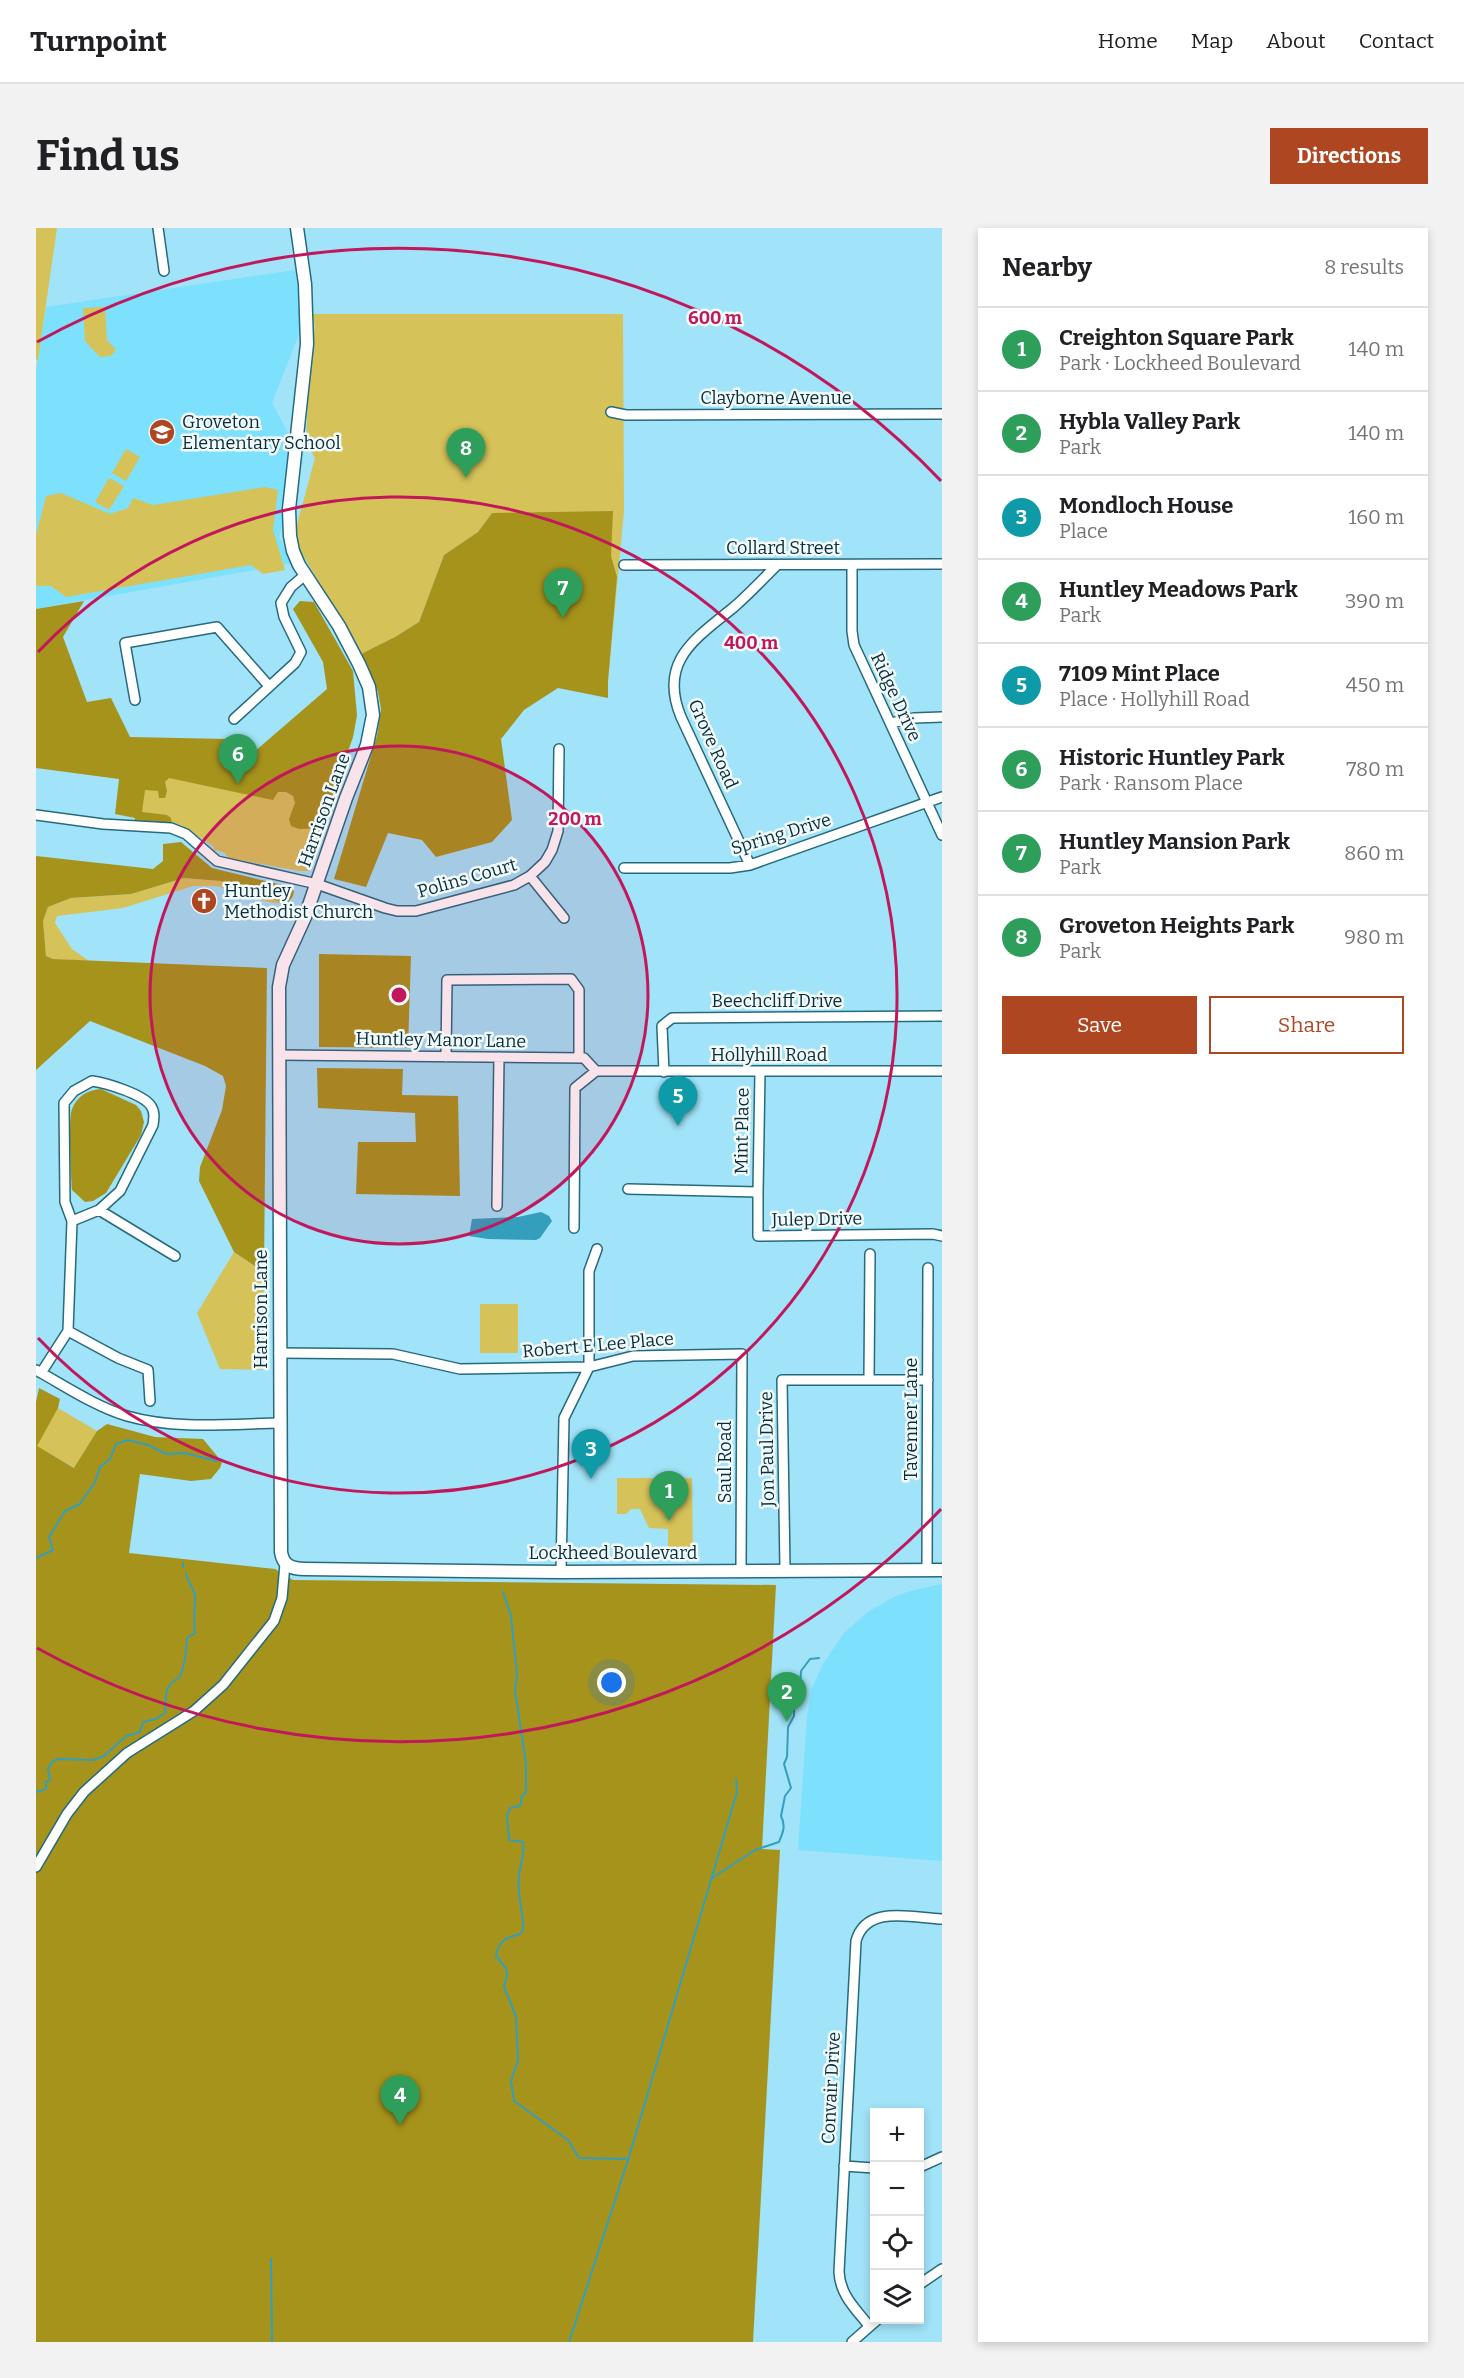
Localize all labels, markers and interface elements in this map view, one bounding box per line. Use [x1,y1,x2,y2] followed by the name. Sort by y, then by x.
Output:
[30,25,167,58] text: Turnpoint
[1098,28,1158,54] text: Home
[1191,28,1233,54] text: Map
[1266,28,1326,54] text: About
[1359,28,1434,54] text: Contact
[1270,128,1428,184] button: Directions
[36,131,180,181] text: Find us
[1002,252,1092,283] text: Nearby
[1324,255,1404,279] text: 8 results
[688,307,742,329] text: 600 m
[1059,324,1294,351] text: Creighton Square Park
[1017,337,1026,361] text: 1
[1348,337,1404,361] text: 140 m
[1059,351,1301,375] text: Park · Lockheed Boulevard
[700,387,852,409] street label: Clayborne Avenue
[1059,408,1240,435] text: Hybla Valley Park
[182,411,341,454] place label: Groveton Elementary School
[147,417,177,447] school or university icon: Groveton Elementary School
[1016,421,1027,445] text: 2
[1348,421,1404,445] text: 140 m
[446,428,486,478] pin: 8
[1059,435,1101,459] text: Park
[1059,492,1233,519] text: Mondloch House
[1016,505,1027,529] text: 3
[1348,505,1404,529] text: 160 m
[1059,519,1108,543] text: Place
[726,537,841,559] street label: Collard Street
[544,568,582,618] pin: 7
[1059,576,1298,603] text: Huntley Meadows Park
[1015,589,1028,613] text: 4
[1345,589,1404,613] text: 390 m
[1059,603,1101,627] text: Park
[724,632,778,654] text: 400 m
[866,649,926,745] street label: Ridge Drive
[1059,660,1220,687] text: 7109 Mint Place
[1016,673,1027,697] text: 5
[1346,673,1404,697] text: 450 m
[1059,687,1250,711] text: Place · Hollyhill Road
[683,696,743,793] street label: Grove Road
[218,734,258,784] pin: 6
[1059,744,1285,771] text: Historic Huntley Park
[293,750,355,870] street label: Harrison Lane
[1016,757,1027,781] text: 6
[1346,757,1404,781] text: 780 m
[1059,771,1243,795] text: Park · Ransom Place
[548,808,602,830] text: 200 m
[728,808,834,860] street label: Spring Drive
[1059,828,1290,855] text: Huntley Mansion Park
[1016,841,1027,865] text: 7
[1344,841,1404,865] text: 860 m
[415,853,520,903] street label: Polins Court
[1059,855,1101,879] text: Park
[224,880,373,923] place label: Huntley Methodist Church
[189,886,219,916] church icon: Huntley Methodist Church
[1059,912,1294,939] text: Groveton Heights Park
[1015,925,1028,949] text: 8
[1344,925,1404,949] text: 980 m
[1059,939,1101,963] text: Park
[389,985,409,1005] centre of rings
[712,990,842,1012] street label: Beechcliff Drive
[1002,996,1197,1054] button: Save
[1209,996,1404,1054] button: Share
[355,1028,527,1052] street label: Huntley Manor Lane
[711,1044,828,1066] street label: Hollyhill Road
[658,1076,698,1126] pin: 5
[730,1087,754,1175] street label: Mint Place
[771,1207,862,1231] street label: Julep Drive
[250,1249,272,1369] street label: Harrison Lane
[521,1327,675,1363] street label: Robert E Lee Place
[900,1358,922,1480] street label: Tavenner Lane
[755,1391,779,1508] street label: Jon Paul Drive
[714,1420,736,1503] street label: Saul Road
[572,1430,610,1479] pin: 3
[650,1472,688,1521] pin: 1
[529,1542,698,1564] street label: Lockheed Boulevard
[597,1668,626,1697] your location
[768,1672,807,1722] pin: 2
[817,2031,845,2145] street label: Convair Drive
[380,2076,420,2125] pin: 4
[870,2108,924,2324] map controls
[870,2108,924,2162] button: +
[870,2162,924,2216] button: −
[870,2216,924,2270] button: locate
[870,2270,924,2324] button: layers

